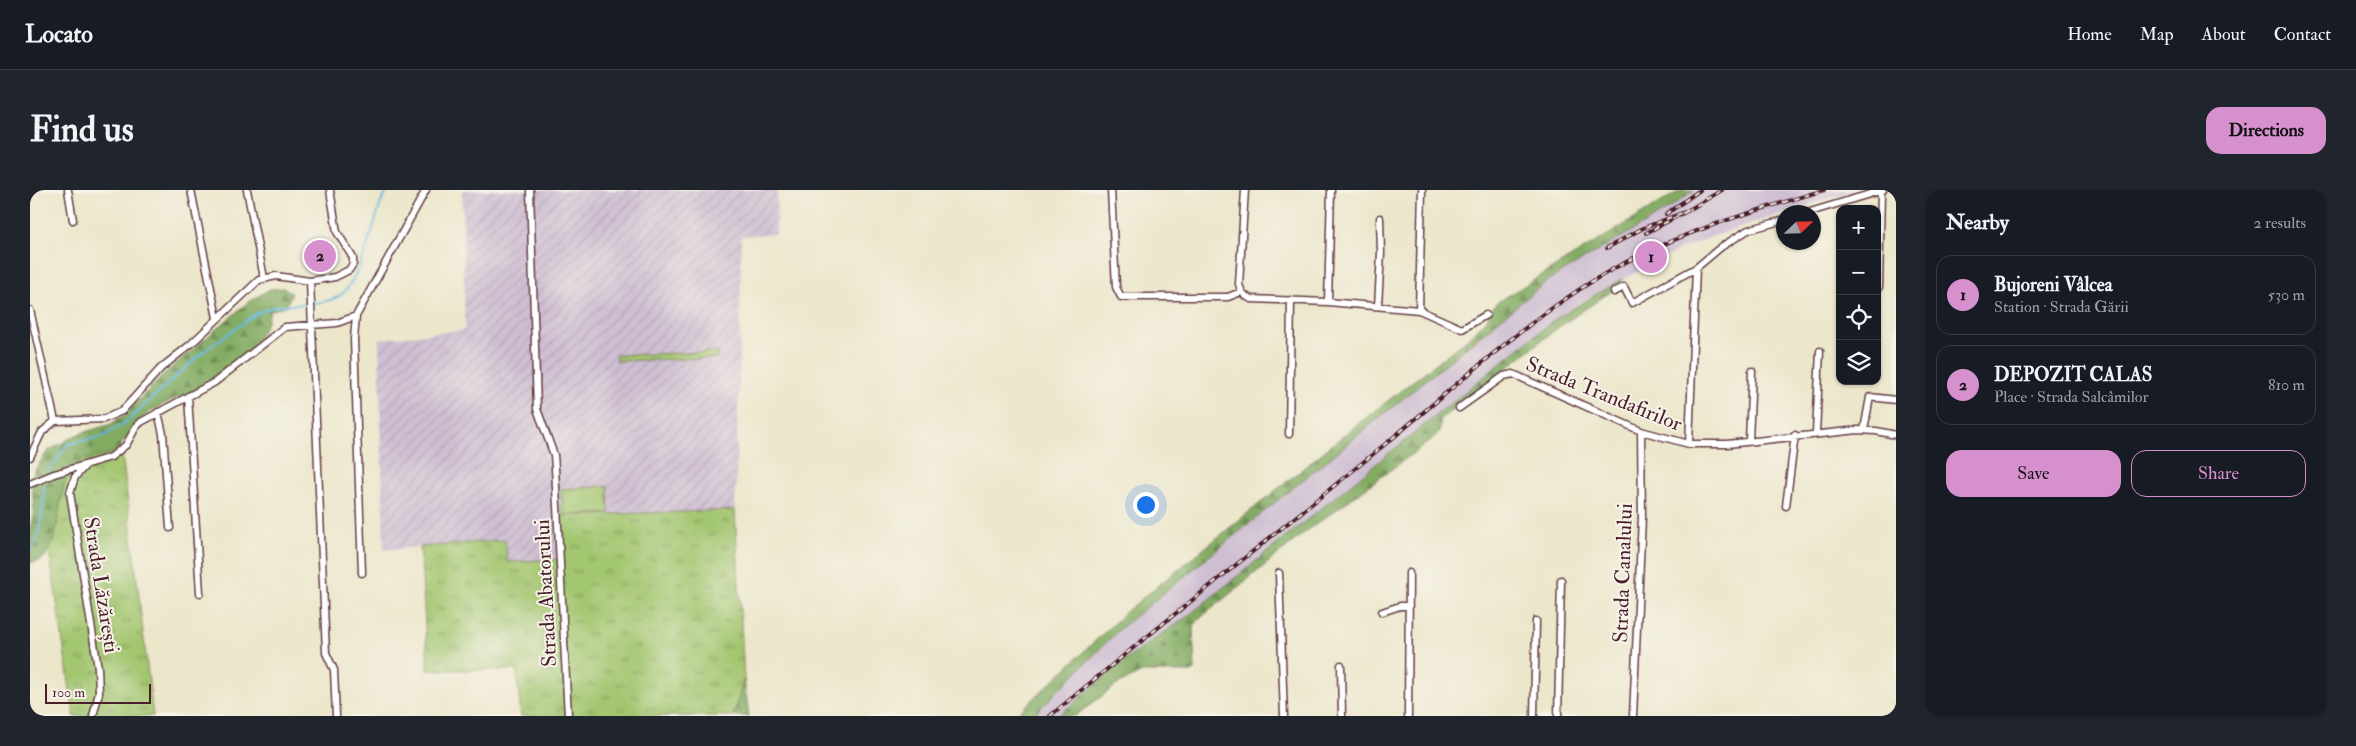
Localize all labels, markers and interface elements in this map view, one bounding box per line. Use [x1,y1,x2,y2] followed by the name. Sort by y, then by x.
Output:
[25,19,93,50] text: Locato
[2067,23,2112,46] text: Home
[2140,23,2174,46] text: Map
[2202,23,2246,46] text: About
[2274,23,2331,46] text: Contact
[2206,107,2326,154] button: Directions
[30,108,134,152] text: Find us
[1776,205,1821,250] north arrow
[1836,205,1881,385] map controls
[1836,205,1881,250] button: +
[1946,209,2009,236] text: Nearby
[2253,213,2306,233] text: 2 results
[304,237,336,275] pin: 2
[1635,238,1667,276] pin: 1
[1836,250,1881,295] button: −
[1994,273,2113,297] text: Bujoreni Vâlcea
[1960,285,1966,305] text: 1
[2268,285,2305,305] text: 530 m
[1836,295,1881,340] button: locate
[1994,297,2129,317] text: Station · Strada Gării
[1836,340,1881,385] button: layers
[1522,350,1686,438] street label: Strada Trandafirilor
[1994,363,2152,387] text: DEPOZIT CALAS
[1959,375,1967,395] text: 2
[2268,375,2305,395] text: 810 m
[1994,387,2148,407] text: Place · Strada Salcâmilor
[1946,450,2121,497] button: Save
[2131,450,2306,497] button: Share
[1133,492,1159,518] your location
[1607,502,1639,643] street label: Strada Canalului
[77,515,125,655] street label: Strada Lăzărești
[529,518,563,668] street label: Strada Abatorului
[45,681,151,704] scale bar
[52,684,85,701] text: 100 m

